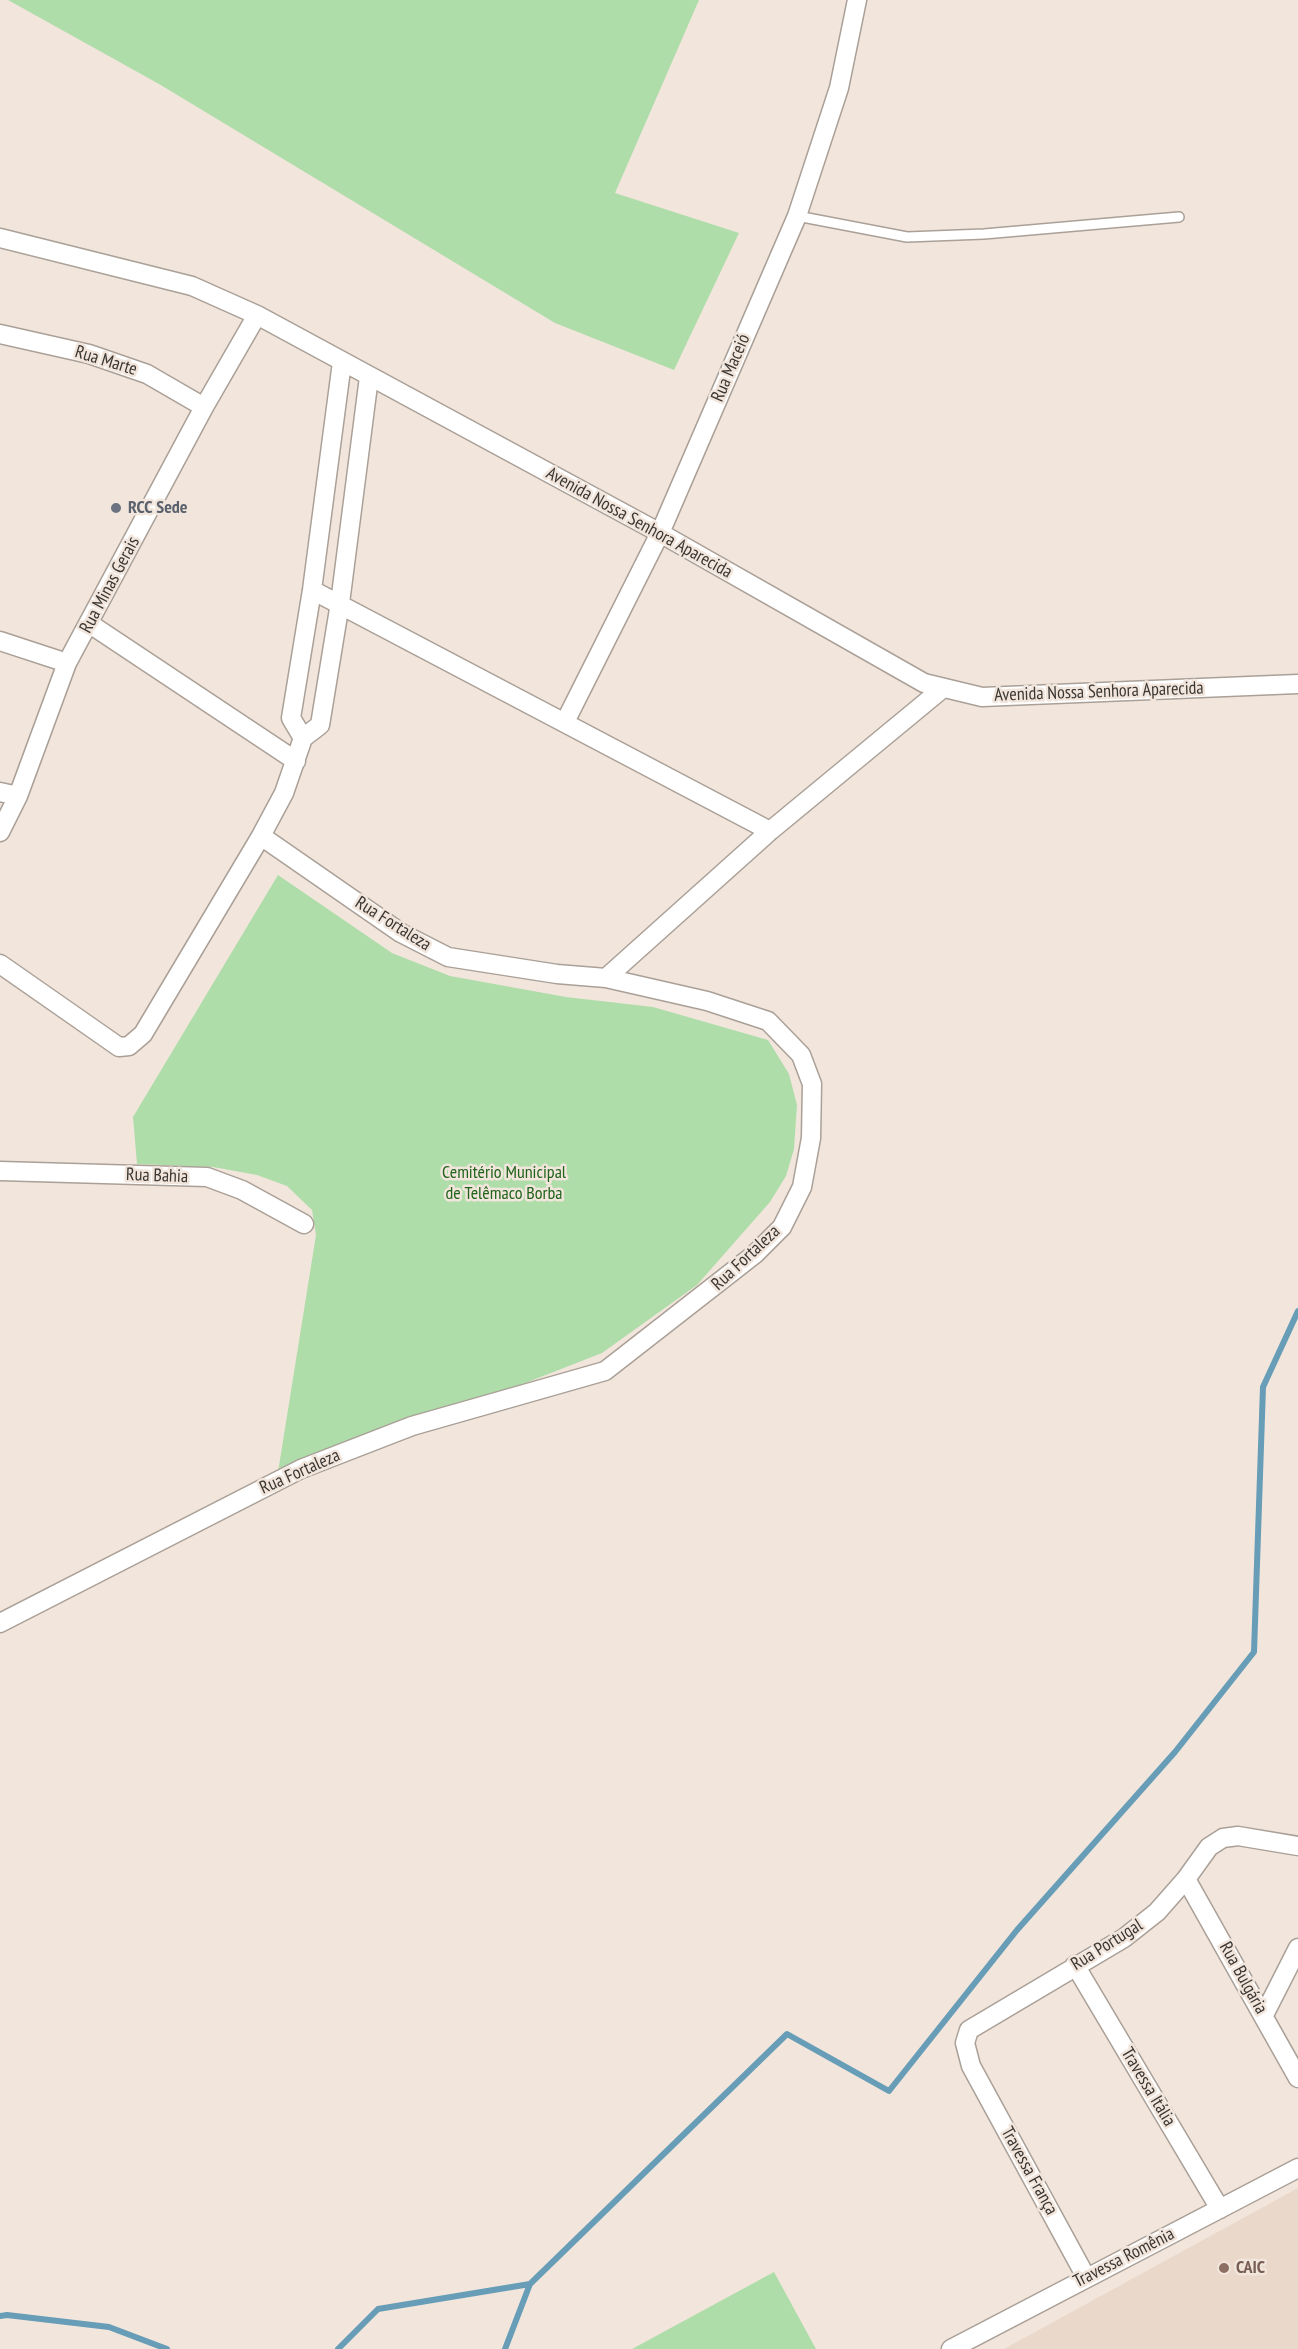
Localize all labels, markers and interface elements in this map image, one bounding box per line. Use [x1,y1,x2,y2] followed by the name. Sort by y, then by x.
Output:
[707,331,755,405] street label: Rua Maceió
[72,341,140,381] street label: Rua Marte
[542,463,736,583] street label: Avenida Nossa Senhora Aparecida
[128,497,188,519] place label: RCC Sede
[109,501,123,515] marker: RCC Sede
[76,533,144,637] street label: Rua Minas Gerais
[994,678,1204,706] street label: Avenida Nossa Senhora Aparecida
[351,892,435,956] street label: Rua Fortaleza
[442,1162,566,1204] park label: Cemitério Municipal de Telêmaco Borba
[126,1164,188,1188] street label: Rua Bahia
[707,1221,785,1295] street label: Rua Fortaleza
[257,1445,343,1499] street label: Rua Fortaleza
[1067,1915,1147,1975] street label: Rua Portugal
[1214,1938,1272,2018] street label: Rua Bulgária
[1116,2044,1180,2130] street label: Travessa Itália
[996,2123,1062,2219] street label: Travessa França
[1070,2223,1178,2293] street label: Travessa Romênia
[1236,2257,1265,2279] place label: CAIC
[1217,2261,1231,2275] marker: CAIC

